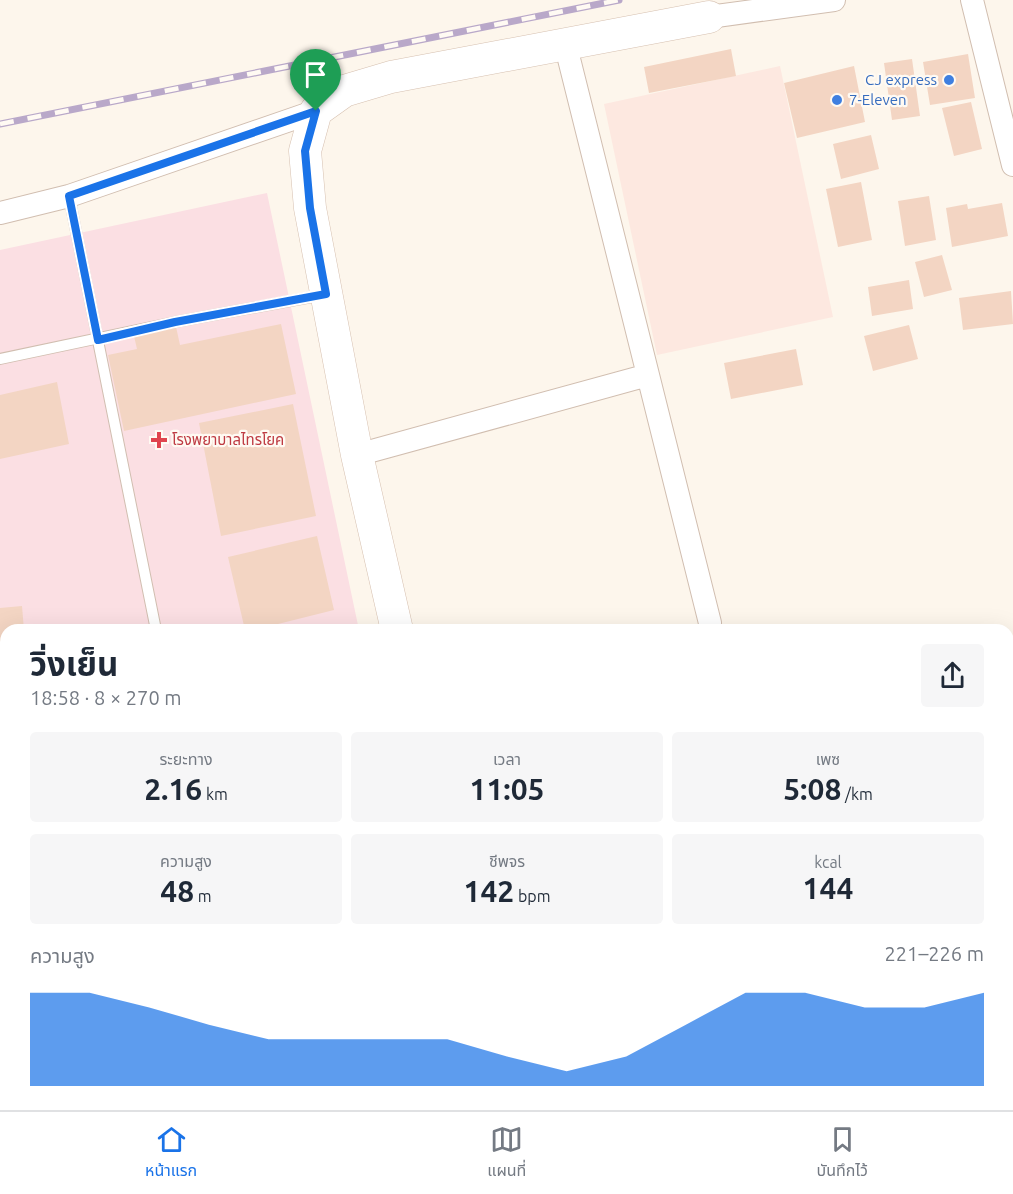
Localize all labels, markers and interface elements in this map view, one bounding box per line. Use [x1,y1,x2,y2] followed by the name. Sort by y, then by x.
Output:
[290,49,341,111] pin
[299,58,332,91] icon: arrive
[865,71,937,88] place label: CJ express
[942,73,956,87] marker: CJ express
[849,91,907,108] place label: 7-Eleven
[830,93,844,107] marker: 7-Eleven
[150,431,168,449] marker: โรงพยาบาลไทรโยค
[172,431,284,448] place label: โรงพยาบาลไทรโยค
[921,644,984,707] button: share
[30,645,118,682] text: วิ่งเย็น
[30,686,182,709] text: 18:58 · 8 × 270 m
[160,750,212,768] text: ระยะทาง
[493,750,521,768] text: เวลา
[816,750,840,768] text: เพซ
[144,772,202,806] text: 2.16
[469,772,545,806] text: 11:05
[783,772,841,806] text: 5:08
[202,785,228,803] text: km
[841,785,873,803] text: /km
[160,852,212,870] text: ความสูง
[489,852,525,870] text: ชีพจร
[814,853,842,871] text: kcal
[803,871,853,905] text: 144
[160,874,194,908] text: 48
[464,874,514,908] text: 142
[194,887,212,905] text: m
[514,887,550,905] text: bpm
[885,942,984,965] text: 221–226 m
[30,944,95,967] text: ความสูง
[145,1123,197,1183] tab: หน้าแรก
[487,1123,526,1183] tab: แผนที่
[816,1123,868,1183] tab: บันทึกไว้

